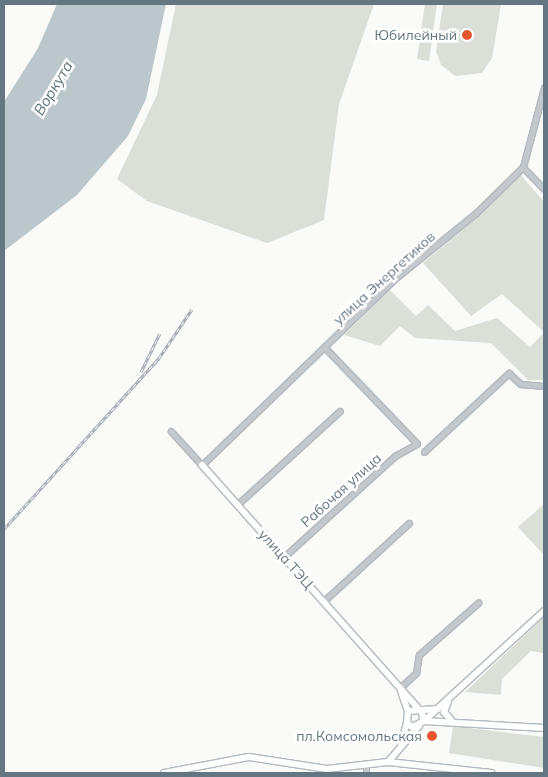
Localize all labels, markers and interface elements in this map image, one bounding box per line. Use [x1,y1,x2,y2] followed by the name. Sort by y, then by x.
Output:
[375,27,457,43] place label: Юбилейный
[461,29,473,41] marker: Юбилейный
[30,58,76,118] water label: Воркута
[330,228,438,328] street label: улица Энергетиков
[297,450,385,530] street label: Рабочая улица
[255,526,317,592] street label: улица ТЭЦ
[296,728,422,744] place label: пл.Комсомольская
[426,730,438,742] marker: пл.Комсомольская

